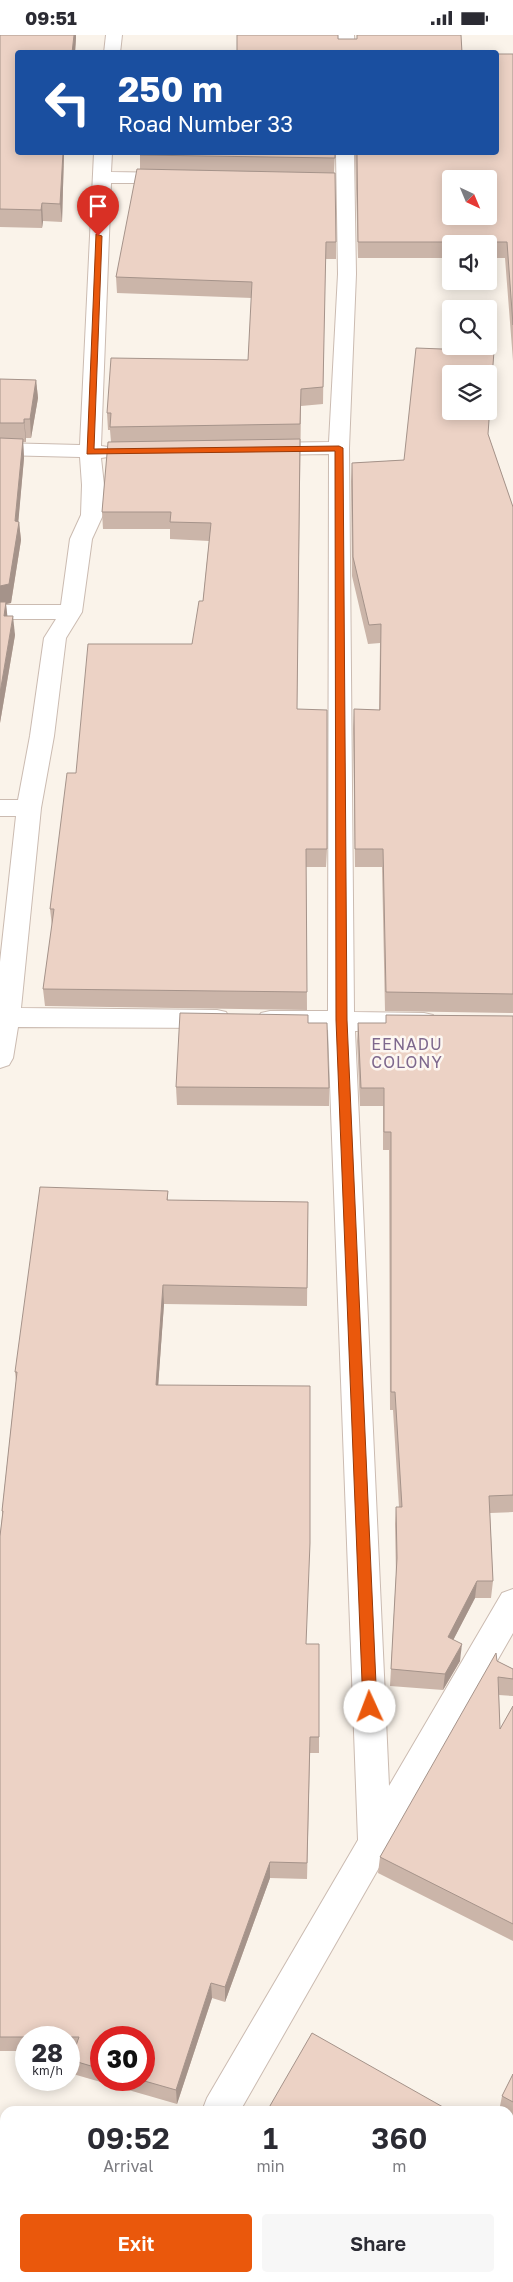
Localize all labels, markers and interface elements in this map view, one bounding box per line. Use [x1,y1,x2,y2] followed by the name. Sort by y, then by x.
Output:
[25,6,77,29] text: 09:51
[118,68,223,110] text: 250 m
[35,70,100,135] icon: left
[118,110,293,137] text: Road Number 33
[442,170,498,225] north arrow
[442,170,497,420] map controls
[77,185,119,236] pin
[84,192,112,220] icon: arrive
[442,235,497,290] button: sound
[442,300,497,355] button: search
[442,365,497,420] button: layers
[371,1034,443,1072] district label: EENADU COLONY
[343,1680,395,1732] position arrow
[90,2026,155,2091] speed limit sign: 30
[32,2037,63,2068] text: 28
[32,2063,63,2078] text: km/h
[87,2120,170,2156] text: 09:52
[263,2120,278,2156] text: 1
[371,2120,427,2156] text: 360
[103,2156,153,2176] text: Arrival
[256,2156,285,2176] text: min
[392,2156,406,2176] text: m
[20,2214,252,2272] button: Exit
[262,2214,494,2272] button: Share

